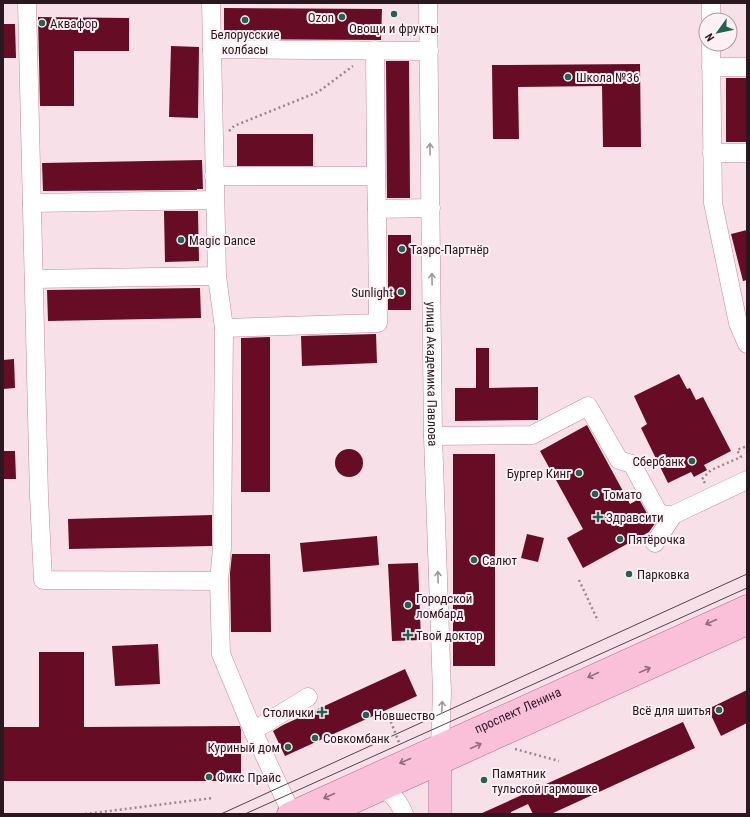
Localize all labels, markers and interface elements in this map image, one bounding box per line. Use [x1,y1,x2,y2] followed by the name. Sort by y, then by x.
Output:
[389,9,399,19] marker: Овощи и фрукты
[308,10,334,25] place label: Ozon
[337,12,347,22] marker: Ozon
[698,12,738,52] north arrow
[240,15,250,25] marker: Белорусские колбасы
[50,16,98,31] place label: Аквафор
[37,18,47,28] marker: Аквафор
[349,21,439,36] place label: Овощи и фрукты
[210,27,280,57] place label: Белорусские колбасы
[703,31,717,44] text: N
[576,70,639,85] place label: Школа №36
[563,72,573,82] marker: Школа №36
[426,143,434,156] one-way arrow
[189,233,255,248] place label: Magic Dance
[176,235,186,245] marker: Magic Dance
[410,242,489,257] place label: Таэрс-Партнёр
[397,244,407,254] marker: Таэрс-Партнёр
[428,273,436,286] one-way arrow
[351,285,393,300] place label: Sunlight
[396,287,406,297] marker: Sunlight
[423,301,440,447] street label: улица Академика Павлова
[632,454,685,469] place label: Сбербанк
[687,456,697,466] marker: Сбербанк
[507,466,571,481] place label: Бургер Кинг
[574,468,584,478] marker: Бургер Кинг
[603,487,642,502] place label: Томато
[590,489,600,499] marker: Томато
[606,510,664,525] place label: Здравсити
[593,512,603,522] marker: Здравсити
[628,532,685,547] place label: Пятёрочка
[615,534,625,544] marker: Пятёрочка
[482,553,517,568] place label: Салют
[469,555,479,565] marker: Салют
[637,567,689,582] place label: Парковка
[624,569,634,579] marker: Парковка
[435,571,442,584] one-way arrow
[416,591,472,621] place label: Городской ломбард
[403,600,413,610] marker: Городской ломбард
[706,618,718,626] one-way arrow
[416,628,483,643] place label: Твой доктор
[403,630,413,640] marker: Твой доктор
[639,666,651,673] one-way arrow
[587,672,599,679] one-way arrow
[472,684,563,737] street label: проспект Ленина
[438,701,445,714] one-way arrow
[632,703,711,718] place label: Всё для шитья
[263,705,314,720] place label: Столички
[714,705,724,715] marker: Всё для шитья
[317,707,327,717] marker: Столички
[374,708,435,723] place label: Новшество
[361,710,371,720] marker: Новшество
[323,731,391,746] place label: Совкомбанк
[310,733,320,743] marker: Совкомбанк
[208,740,280,755] place label: Куриный дом
[283,742,293,752] marker: Куриный дом
[469,742,481,750] one-way arrow
[399,758,411,766] one-way arrow
[492,766,598,796] place label: Памятник тульской гармошке
[217,770,281,785] place label: Фикс Прайс
[204,772,214,782] marker: Фикс Прайс
[479,775,489,785] marker: Памятник тульской гармошке
[323,792,335,800] one-way arrow

